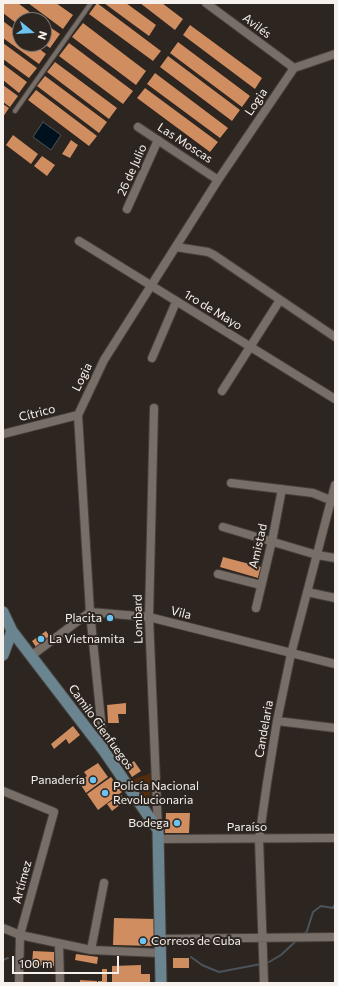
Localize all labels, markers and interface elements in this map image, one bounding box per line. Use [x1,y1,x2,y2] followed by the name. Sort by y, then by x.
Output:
[240,11,274,41] street label: Avilés
[12,12,52,52] north arrow
[35,30,50,41] text: N
[242,86,270,118] street label: Logia
[155,120,215,166] street label: Las Moscas
[114,142,150,198] street label: 26 de Julio
[181,287,245,333] street label: 1ro de Mayo
[69,360,95,394] street label: Logia
[17,402,57,424] street label: Cítrico
[246,522,270,570] street label: Amistad
[130,594,146,644] street label: Lombard
[169,604,193,622] street label: Vila
[65,611,102,625] place label: Placita
[105,613,115,623] marker: Placita
[49,632,125,646] place label: La Vietnamita
[36,634,46,644] marker: La Vietnamita
[65,682,137,772] street label: Camilo Cienfuegos
[252,699,276,759] street label: Candelaria
[31,773,85,787] place label: Panadería
[88,775,98,785] marker: Panadería
[113,779,199,807] place label: Policía Nacional Revolucionaria
[100,788,110,798] marker: Policía Nacional Revolucionaria
[128,816,169,830] place label: Bodega
[172,818,182,828] marker: Bodega
[227,820,267,834] street label: Paraíso
[9,859,35,905] street label: Artímez
[151,934,241,948] place label: Correos de Cuba
[138,936,148,946] marker: Correos de Cuba
[14,948,121,974] scale bar
[19,956,53,970] text: 100 m

